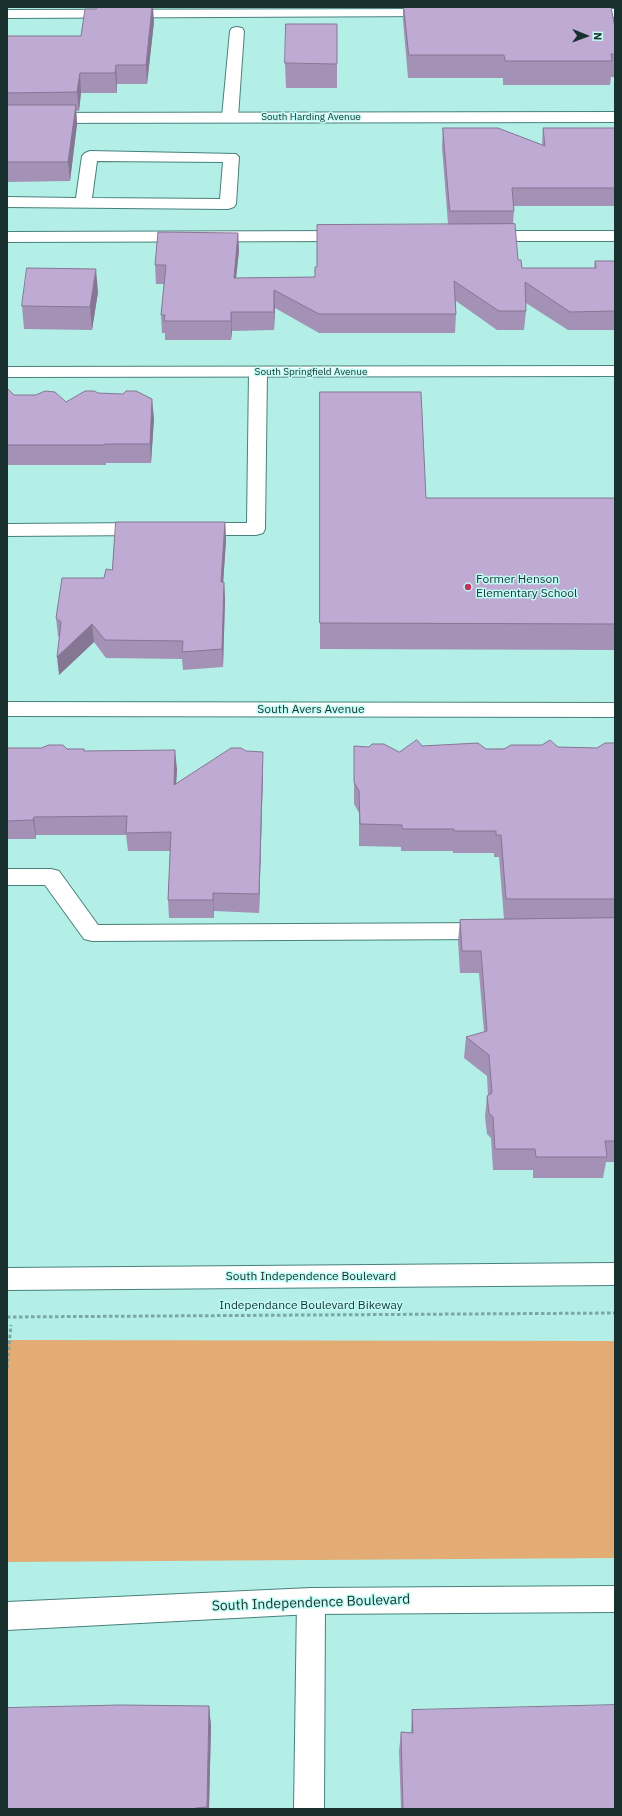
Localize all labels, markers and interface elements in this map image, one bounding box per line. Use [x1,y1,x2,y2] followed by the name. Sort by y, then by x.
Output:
[566,16,606,56] north arrow
[591,32,605,40] text: N
[261,111,361,123] street label: South Harding Avenue
[255,366,367,378] street label: South Springfield Avenue
[476,573,577,601] place label: Former Henson Elementary School
[463,582,473,592] marker: Former Henson Elementary School
[257,703,365,717] street label: South Avers Avenue
[226,1270,396,1284] street label: South Independence Boulevard
[219,1299,403,1313] street label: Independance Boulevard Bikeway
[211,1591,411,1615] street label: South Independence Boulevard

